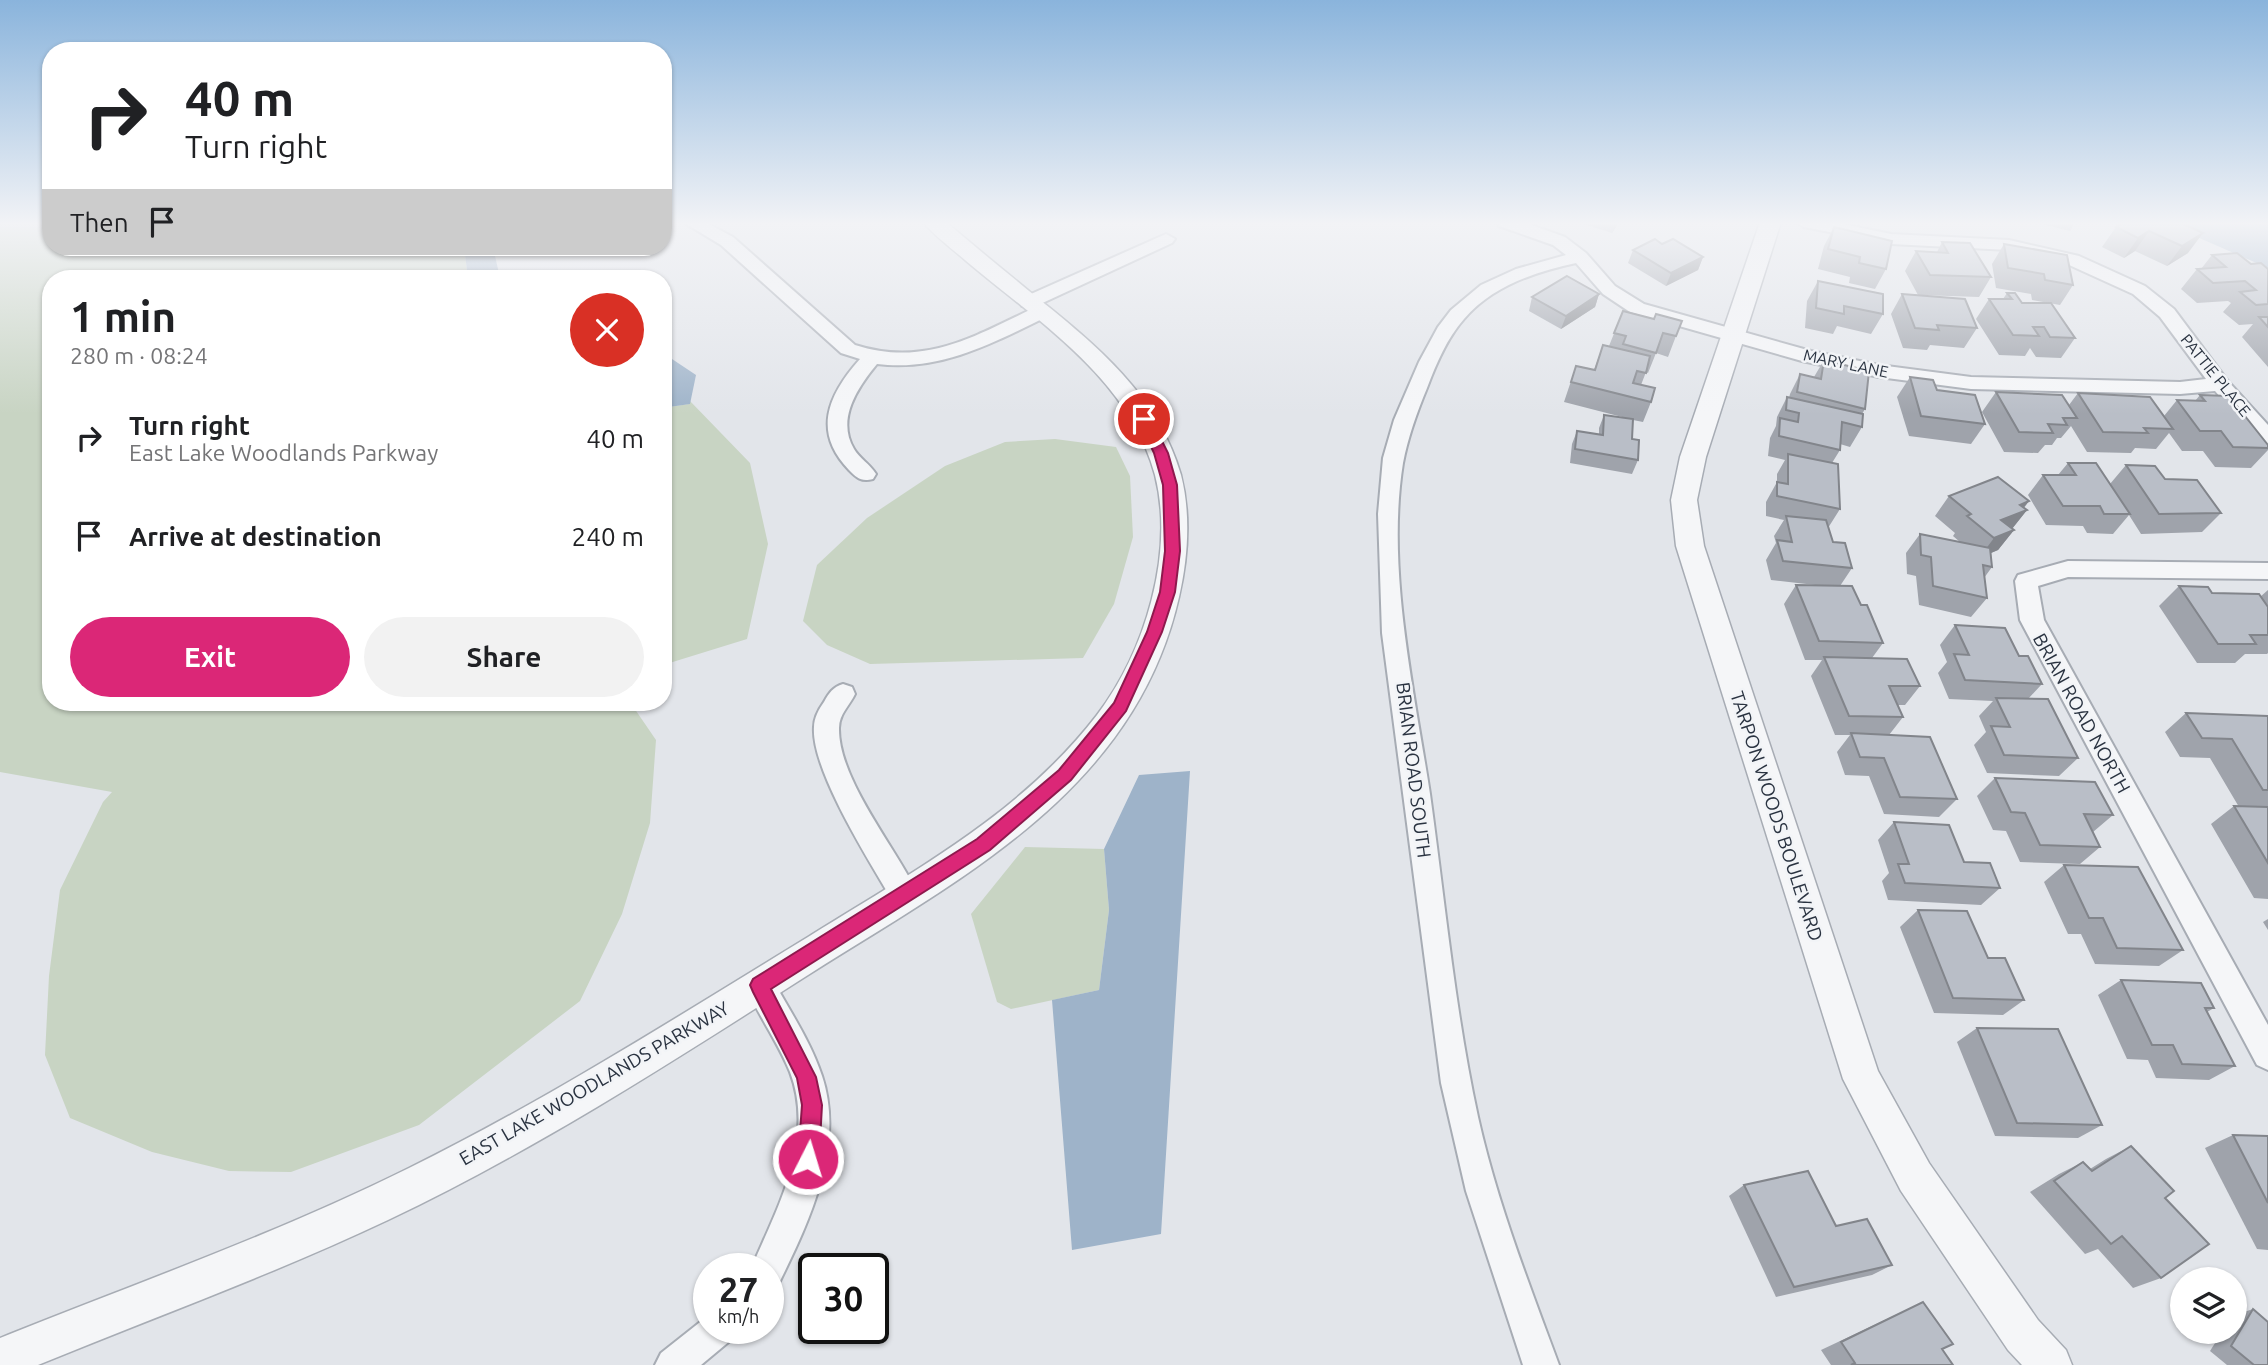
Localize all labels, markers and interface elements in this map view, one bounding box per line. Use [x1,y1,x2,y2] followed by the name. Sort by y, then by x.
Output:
[70,70,161,161] icon: right
[185,70,294,125] text: 40 m
[185,128,327,164] text: Turn right
[143,203,181,241] icon: arrive
[70,208,129,237] text: Then
[70,293,176,340] text: 1 min
[570,293,644,367] button: close
[2177,330,2255,420] street label: PATTIE PLACE
[70,343,208,368] text: 280 m · 08:24
[1802,345,1890,381] street label: MARY LANE
[1114,389,1174,449] pin
[1125,400,1163,438] icon: arrive
[129,411,250,440] text: Turn right
[70,419,108,457] icon: right
[586,424,644,453] text: 40 m
[129,440,438,465] text: East Lake Woodlands Parkway
[70,517,108,555] icon: arrive
[129,522,382,551] text: Arrive at destination
[572,522,644,551] text: 240 m
[70,617,350,697] button: Exit
[364,617,644,697] button: Share
[2029,629,2135,797] street label: BRIAN ROAD NORTH
[1392,681,1436,859] street label: BRIAN ROAD SOUTH
[1726,688,1828,944] street label: TARPON WOODS BOULEVARD
[455,997,733,1169] street label: EAST LAKE WOODLANDS PARKWAY
[771,1122,845,1196] position arrow
[798,1253,889,1344] speed limit sign: 30
[2170,1267,2247,1344] map controls
[2170,1267,2247,1344] button: layers
[719,1269,758,1309] text: 27
[718,1306,759,1326] text: km/h

